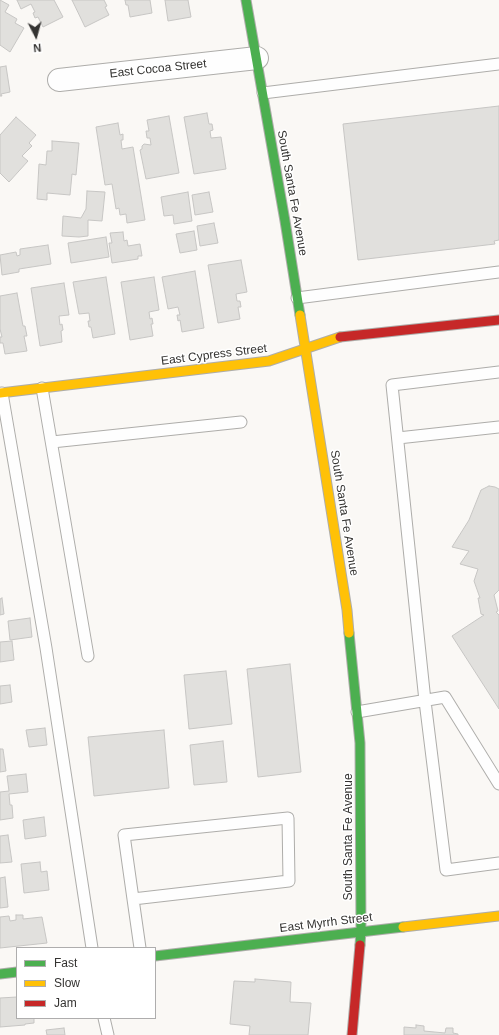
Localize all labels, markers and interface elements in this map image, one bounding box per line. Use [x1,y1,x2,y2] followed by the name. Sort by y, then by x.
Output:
[16,16,56,56] north arrow
[33,42,42,54] text: N
[109,57,207,81] street label: East Cocoa Street
[274,129,310,257] street label: South Santa Fe Avenue
[160,341,268,369] street label: East Cypress Street
[327,449,361,577] street label: South Santa Fe Avenue
[342,773,356,901] street label: South Santa Fe Avenue
[279,910,373,936] street label: East Myrrh Street
[16,947,156,1019] legend
[54,956,77,970] text: Fast
[54,976,80,990] text: Slow
[54,996,77,1010] text: Jam

